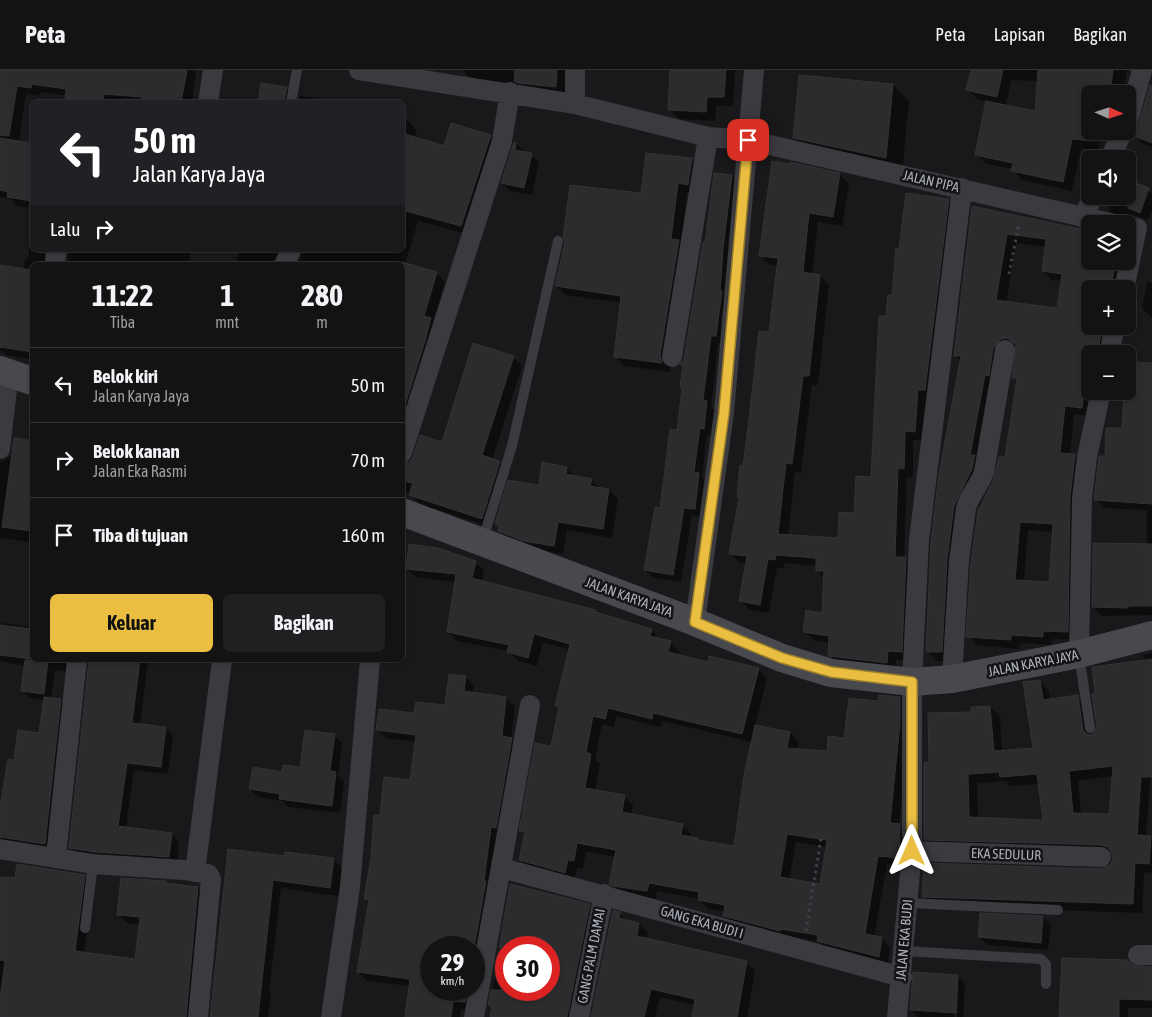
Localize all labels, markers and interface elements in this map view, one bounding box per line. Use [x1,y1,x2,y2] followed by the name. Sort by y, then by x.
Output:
[25,21,66,48] text: Peta
[935,24,966,45] text: Peta
[994,24,1045,45] text: Lapisan
[1073,24,1127,45] text: Bagikan
[1081,85,1136,140] north arrow
[1081,85,1136,400] map controls
[727,119,769,161] pin
[50,120,115,185] icon: left
[133,120,196,160] text: 50 m
[734,126,762,154] icon: arrive
[1081,150,1136,205] button: sound
[133,161,266,187] text: Jalan Karya Jaya
[901,167,961,195] street label: JALAN PIPA
[90,215,118,243] icon: right
[1081,215,1136,270] button: layers
[50,218,80,240] text: Lalu
[92,278,154,312] text: 11:22
[220,278,234,312] text: 1
[301,278,343,312] text: 280
[1081,280,1136,335] button: +
[110,313,135,331] text: Tiba
[215,313,239,331] text: mnt
[316,313,328,331] text: m
[1081,345,1136,400] button: −
[93,365,158,387] text: Belok kiri
[50,371,78,399] icon: left
[351,374,385,396] text: 50 m
[93,387,189,405] text: Jalan Karya Jaya
[93,440,180,462] text: Belok kanan
[50,446,78,474] icon: right
[351,449,385,471] text: 70 m
[93,462,187,480] text: Jalan Eka Rasmi
[50,521,78,549] icon: arrive
[93,524,188,546] text: Tiba di tujuan
[342,524,385,546] text: 160 m
[583,574,675,620] street label: JALAN KARYA JAYA
[50,594,213,652] button: Keluar
[223,594,385,652] button: Bagikan
[986,646,1080,680] street label: JALAN KARYA JAYA
[885,824,937,876] position arrow
[971,845,1041,863] street label: EKA SEDULUR
[892,899,916,981] street label: JALAN EKA BUDI
[659,903,745,941] street label: GANG EKA BUDI I
[574,907,608,1005] street label: GANG PALM DAMAI
[495,936,560,1001] speed limit sign: 30
[441,948,464,976] text: 29
[441,974,464,988] text: km/h

